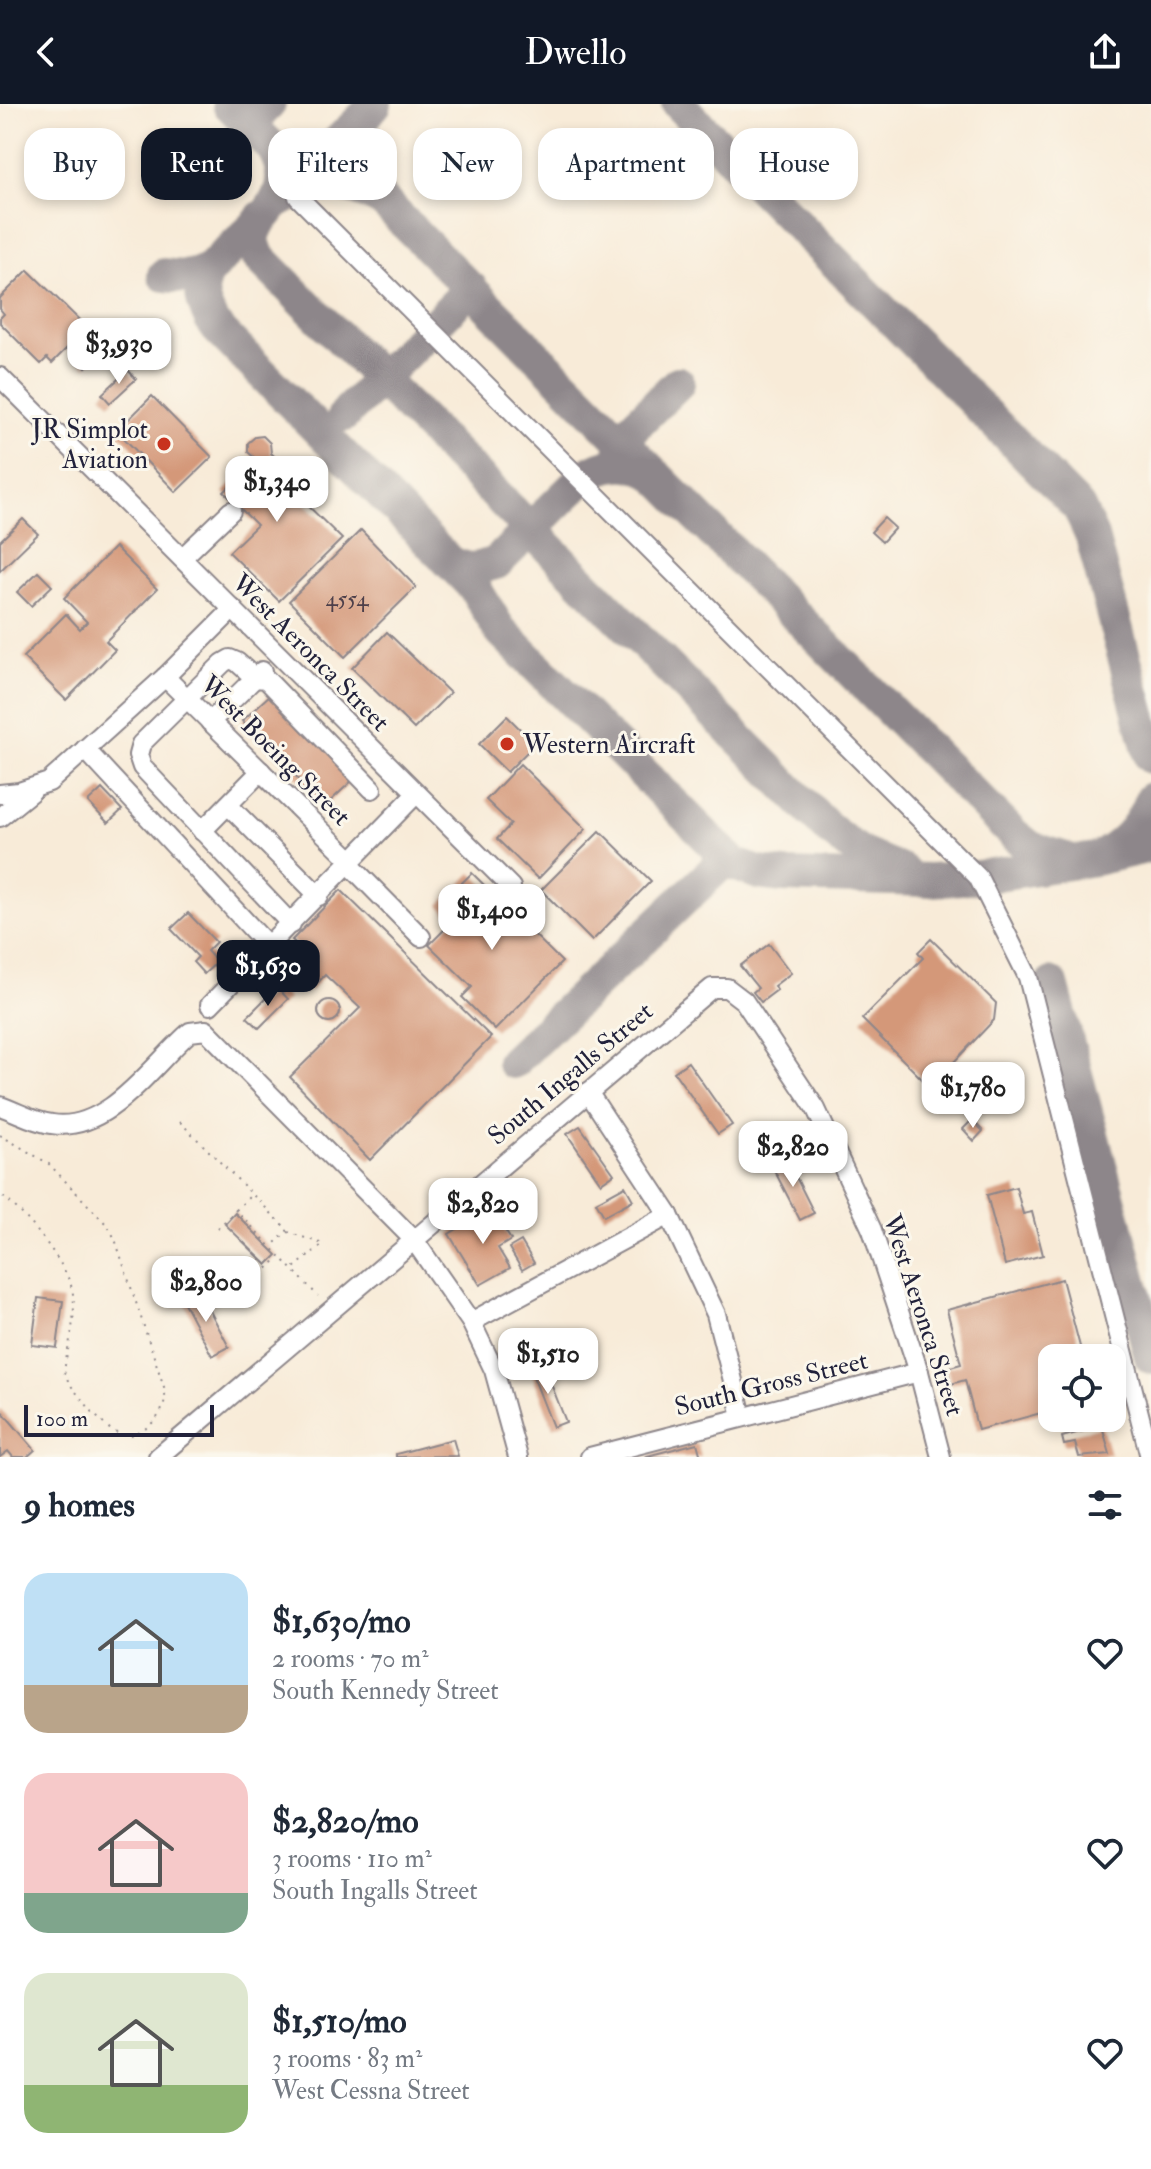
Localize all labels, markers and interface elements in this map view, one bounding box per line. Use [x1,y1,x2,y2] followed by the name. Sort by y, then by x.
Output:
[24,30,68,74] icon: back
[525,30,626,75] text: Dwello
[1083,30,1127,74] icon: share
[24,128,125,200] chip: Buy
[141,128,252,200] chip: Rent
[268,128,397,200] chip: Filters
[413,128,522,200] chip: New
[538,128,714,200] chip: Apartment
[730,128,858,200] chip: House
[54,318,184,386] pin: $3,930
[85,328,153,360] text: $3,930
[30,414,148,476] place label: JR Simplot Aviation
[155,435,173,453] marker: JR Simplot Aviation
[212,456,342,524] pin: $1,340
[243,466,311,498] text: $1,340
[224,566,396,738] street label: West Aeronca Street
[326,585,369,613] house number: 4554
[193,668,357,833] street label: West Boeing Street
[522,729,696,761] place label: Western Aircraft
[498,735,516,753] marker: Western Aircraft
[427,884,557,952] pin: $1,400
[456,894,528,926] text: $1,400
[203,940,333,1008] pin: $1,630
[235,950,301,982] text: $1,630
[482,995,660,1152] street label: South Ingalls Street
[908,1062,1038,1130] pin: $1,780
[940,1072,1006,1104] text: $1,780
[728,1121,858,1189] pin: $2,820
[757,1131,829,1163] text: $2,820
[418,1178,548,1246] pin: $2,820
[447,1188,519,1220] text: $2,820
[875,1210,971,1420] street label: West Aeronca Street
[141,1256,271,1324] pin: $2,800
[170,1266,242,1298] text: $2,800
[483,1328,613,1396] pin: $1,510
[516,1338,580,1370] text: $1,510
[1038,1344,1126,1432] map controls
[1038,1344,1126,1432] button: locate
[671,1345,871,1423] street label: South Gross Street
[24,1401,214,1437] scale bar
[36,1405,88,1433] text: 100 m
[1083,1483,1127,1527] icon: filters
[24,1484,135,1527] text: 9 homes
[272,1600,411,1643] text: $1,630/mo
[88,1605,184,1701] icon: home
[1083,1631,1127,1675] icon: heart
[272,1643,429,1675] text: 2 rooms · 70 m²
[272,1675,499,1707] text: South Kennedy Street
[272,1800,419,1843] text: $2,820/mo
[88,1805,184,1901] icon: home
[1083,1831,1127,1875] icon: heart
[272,1843,432,1875] text: 3 rooms · 110 m²
[272,1875,478,1907] text: South Ingalls Street
[272,2000,407,2043] text: $1,510/mo
[88,2005,184,2101] icon: home
[1083,2031,1127,2075] icon: heart
[272,2043,422,2075] text: 3 rooms · 83 m²
[272,2075,470,2107] text: West Cessna Street

